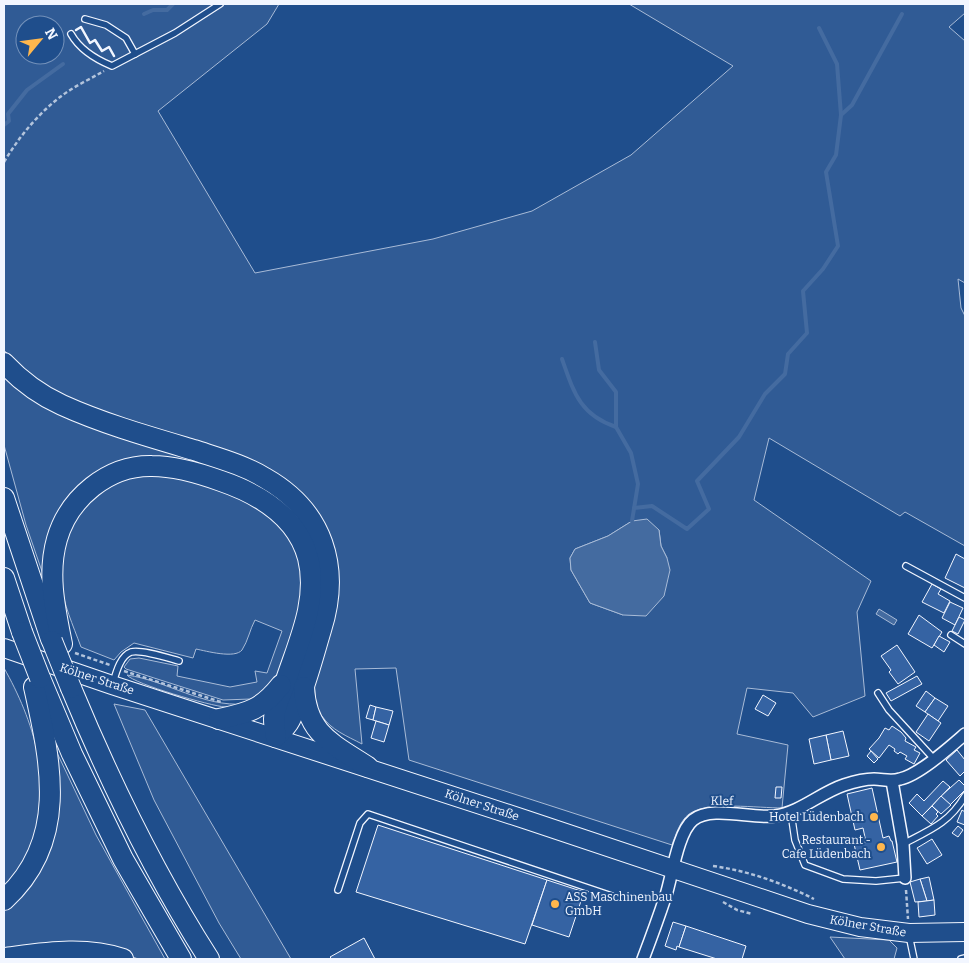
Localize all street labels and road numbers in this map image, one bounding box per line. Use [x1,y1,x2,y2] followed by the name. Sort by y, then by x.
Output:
[58,660,136,698] street label: Kölner Straße
[443,786,521,824] street label: Kölner Straße
[711,794,734,808] street label: Klef
[829,912,907,940] street label: Kölner Straße

